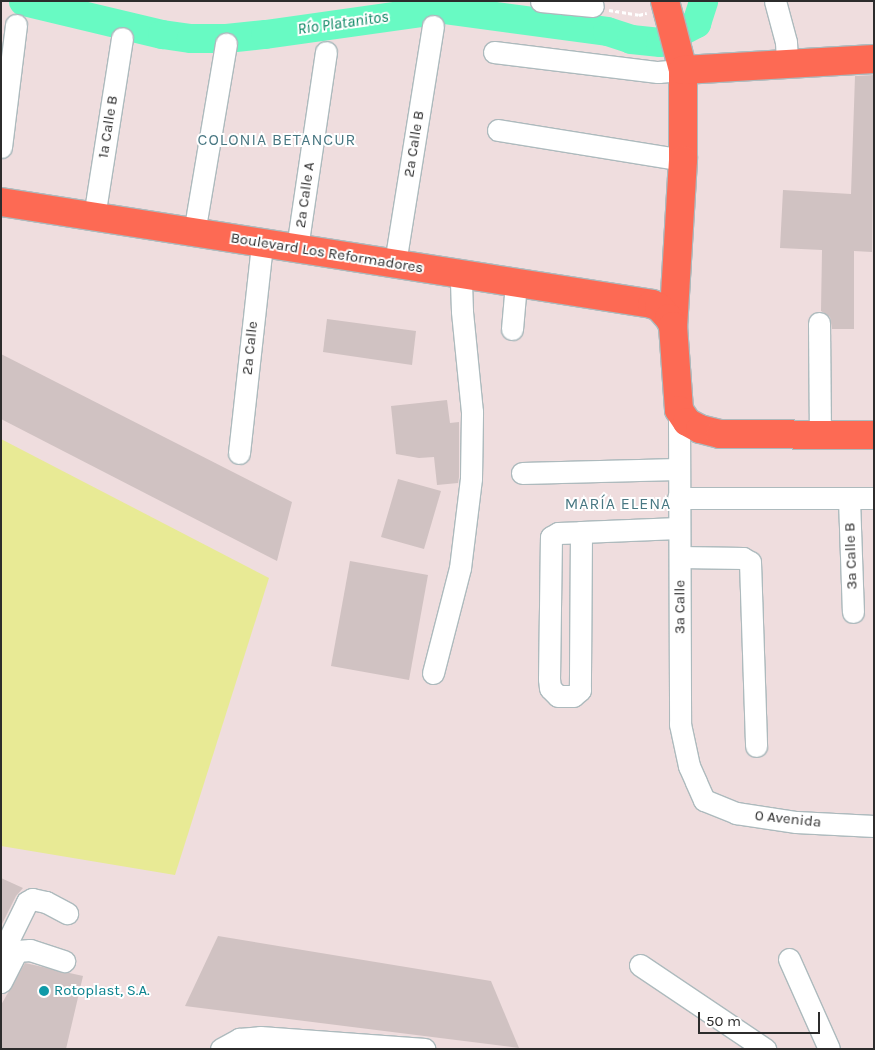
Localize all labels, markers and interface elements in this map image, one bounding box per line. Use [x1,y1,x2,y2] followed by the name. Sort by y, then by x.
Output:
[296,7,390,39] water label: Río Platanitos
[94,94,122,160] street label: 1a Calle B
[400,110,428,178] street label: 2a Calle B
[196,130,358,150] district label: COLONIA BETANCUR
[291,161,319,229] street label: 2a Calle A
[229,229,425,277] street label: Boulevard Los Reformadores
[238,320,262,376] street label: 2a Calle
[563,494,673,514] district label: MARÍA ELENA
[841,522,861,590] street label: 3a Calle B
[671,580,689,634] street label: 3a Calle
[754,807,822,831] street label: 0 Avenida
[54,982,150,1000] place label: Rotoplast, S.A.
[38,985,50,997] marker: Rotoplast, S.A.
[700,1002,822,1034] scale bar
[706,1012,741,1030] text: 50 m

